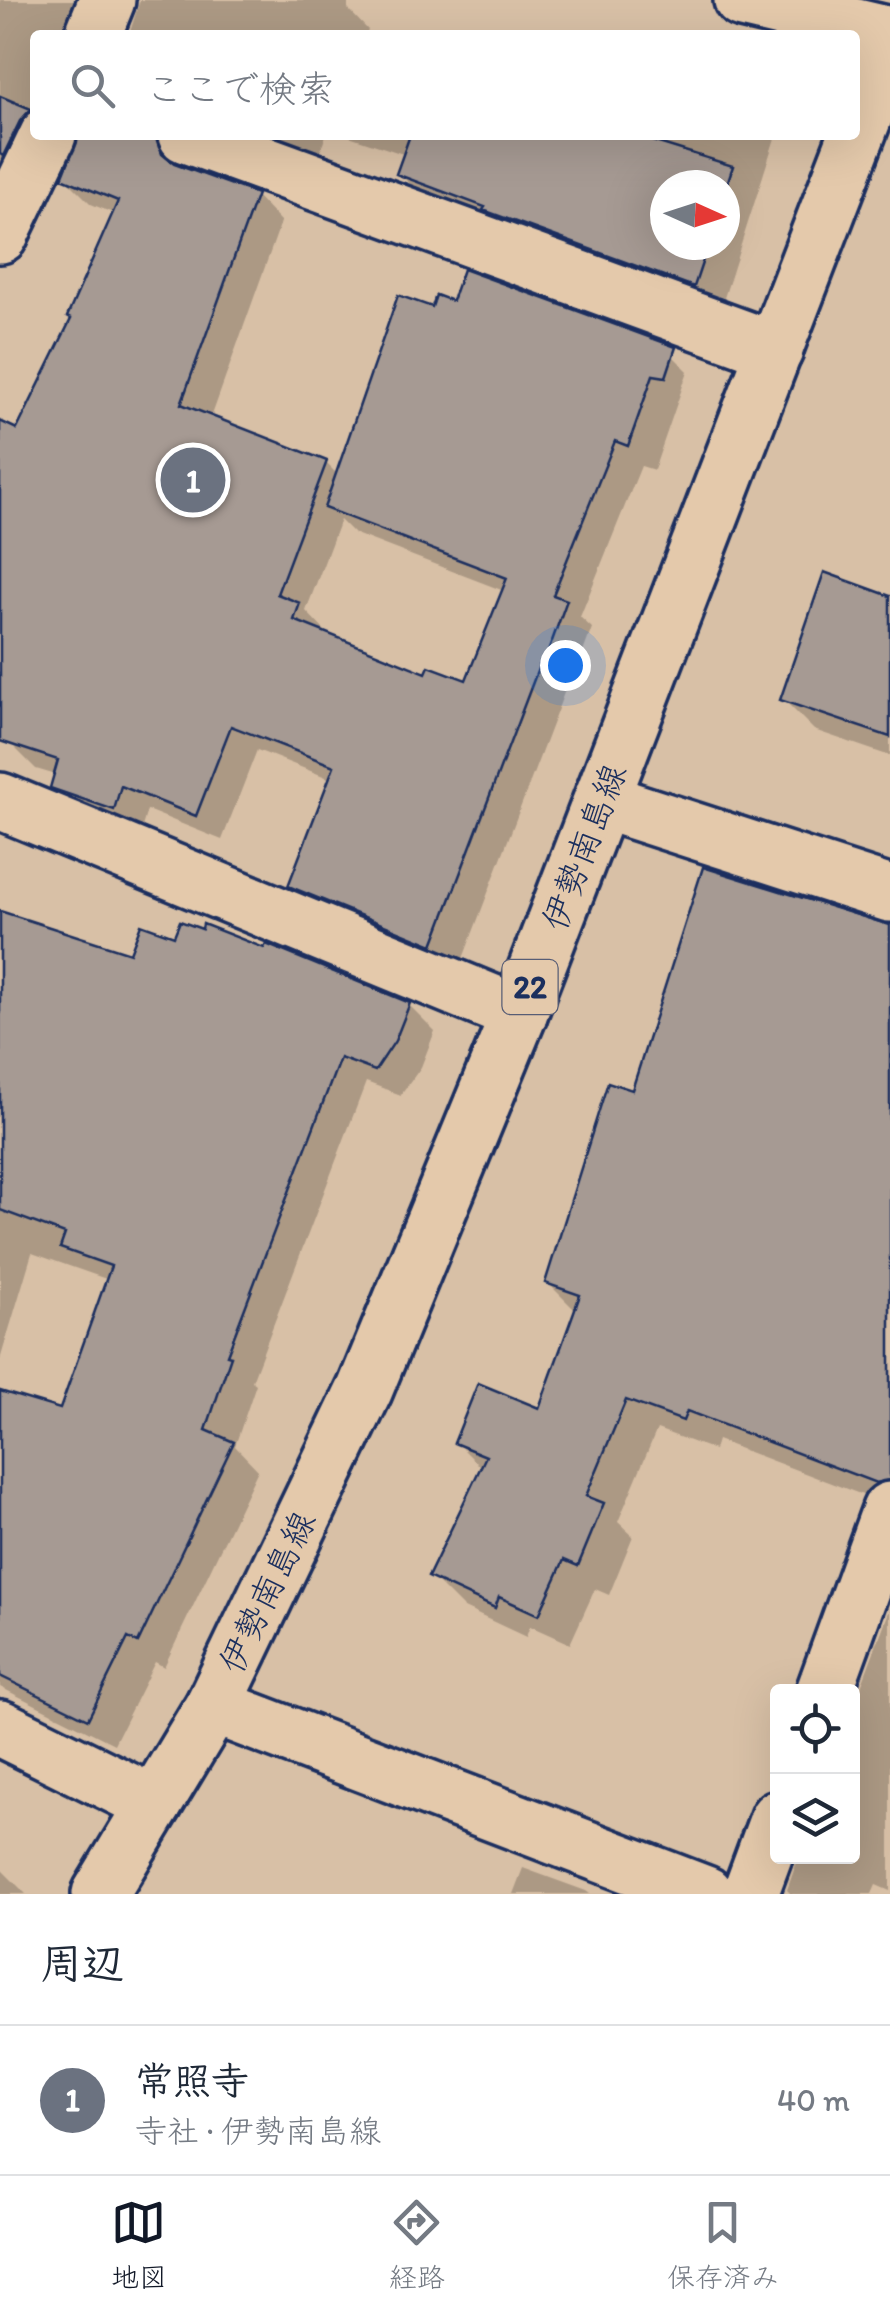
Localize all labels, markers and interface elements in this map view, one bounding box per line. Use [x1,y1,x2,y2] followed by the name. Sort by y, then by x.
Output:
[30,30,860,140] search box
[65,58,120,113] icon: search
[145,66,335,112] text: ここで検索
[650,170,740,260] north arrow
[160,442,226,518] pin: 1
[540,640,591,691] your location
[533,758,635,936] street label: 伊勢南島線
[502,960,558,1014] road number: 22
[210,1504,324,1680] street label: 伊勢南島線
[770,1684,860,1864] map controls
[770,1684,860,1774] button: locate
[770,1774,860,1864] button: layers
[40,1938,124,1989] text: 周辺
[135,2058,249,2104] text: 常照寺
[65,2081,80,2119] text: 1
[777,2081,850,2119] text: 40 m
[135,2112,381,2150] text: 寺社 · 伊勢南島線
[111,2195,167,2295] tab: 地図
[389,2195,445,2295] tab: 経路
[667,2195,779,2295] tab: 保存済み

